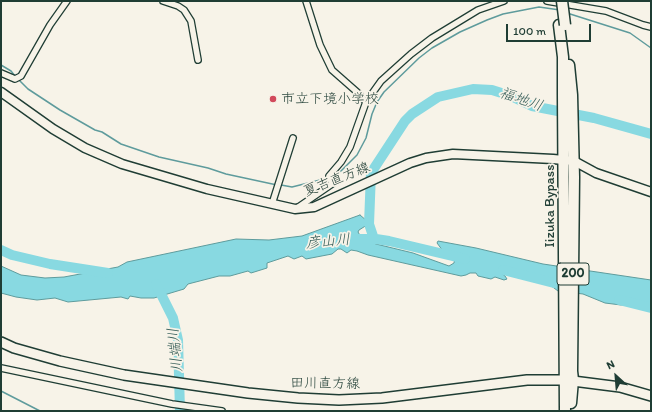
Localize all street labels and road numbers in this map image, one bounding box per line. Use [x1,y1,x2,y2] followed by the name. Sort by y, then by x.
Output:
[301,159,373,201] street label: 夏吉直方線
[542,165,558,247] street label: Iizuka Bypass
[557,263,589,285] road number: 200
[290,375,360,393] street label: 田川直方線

